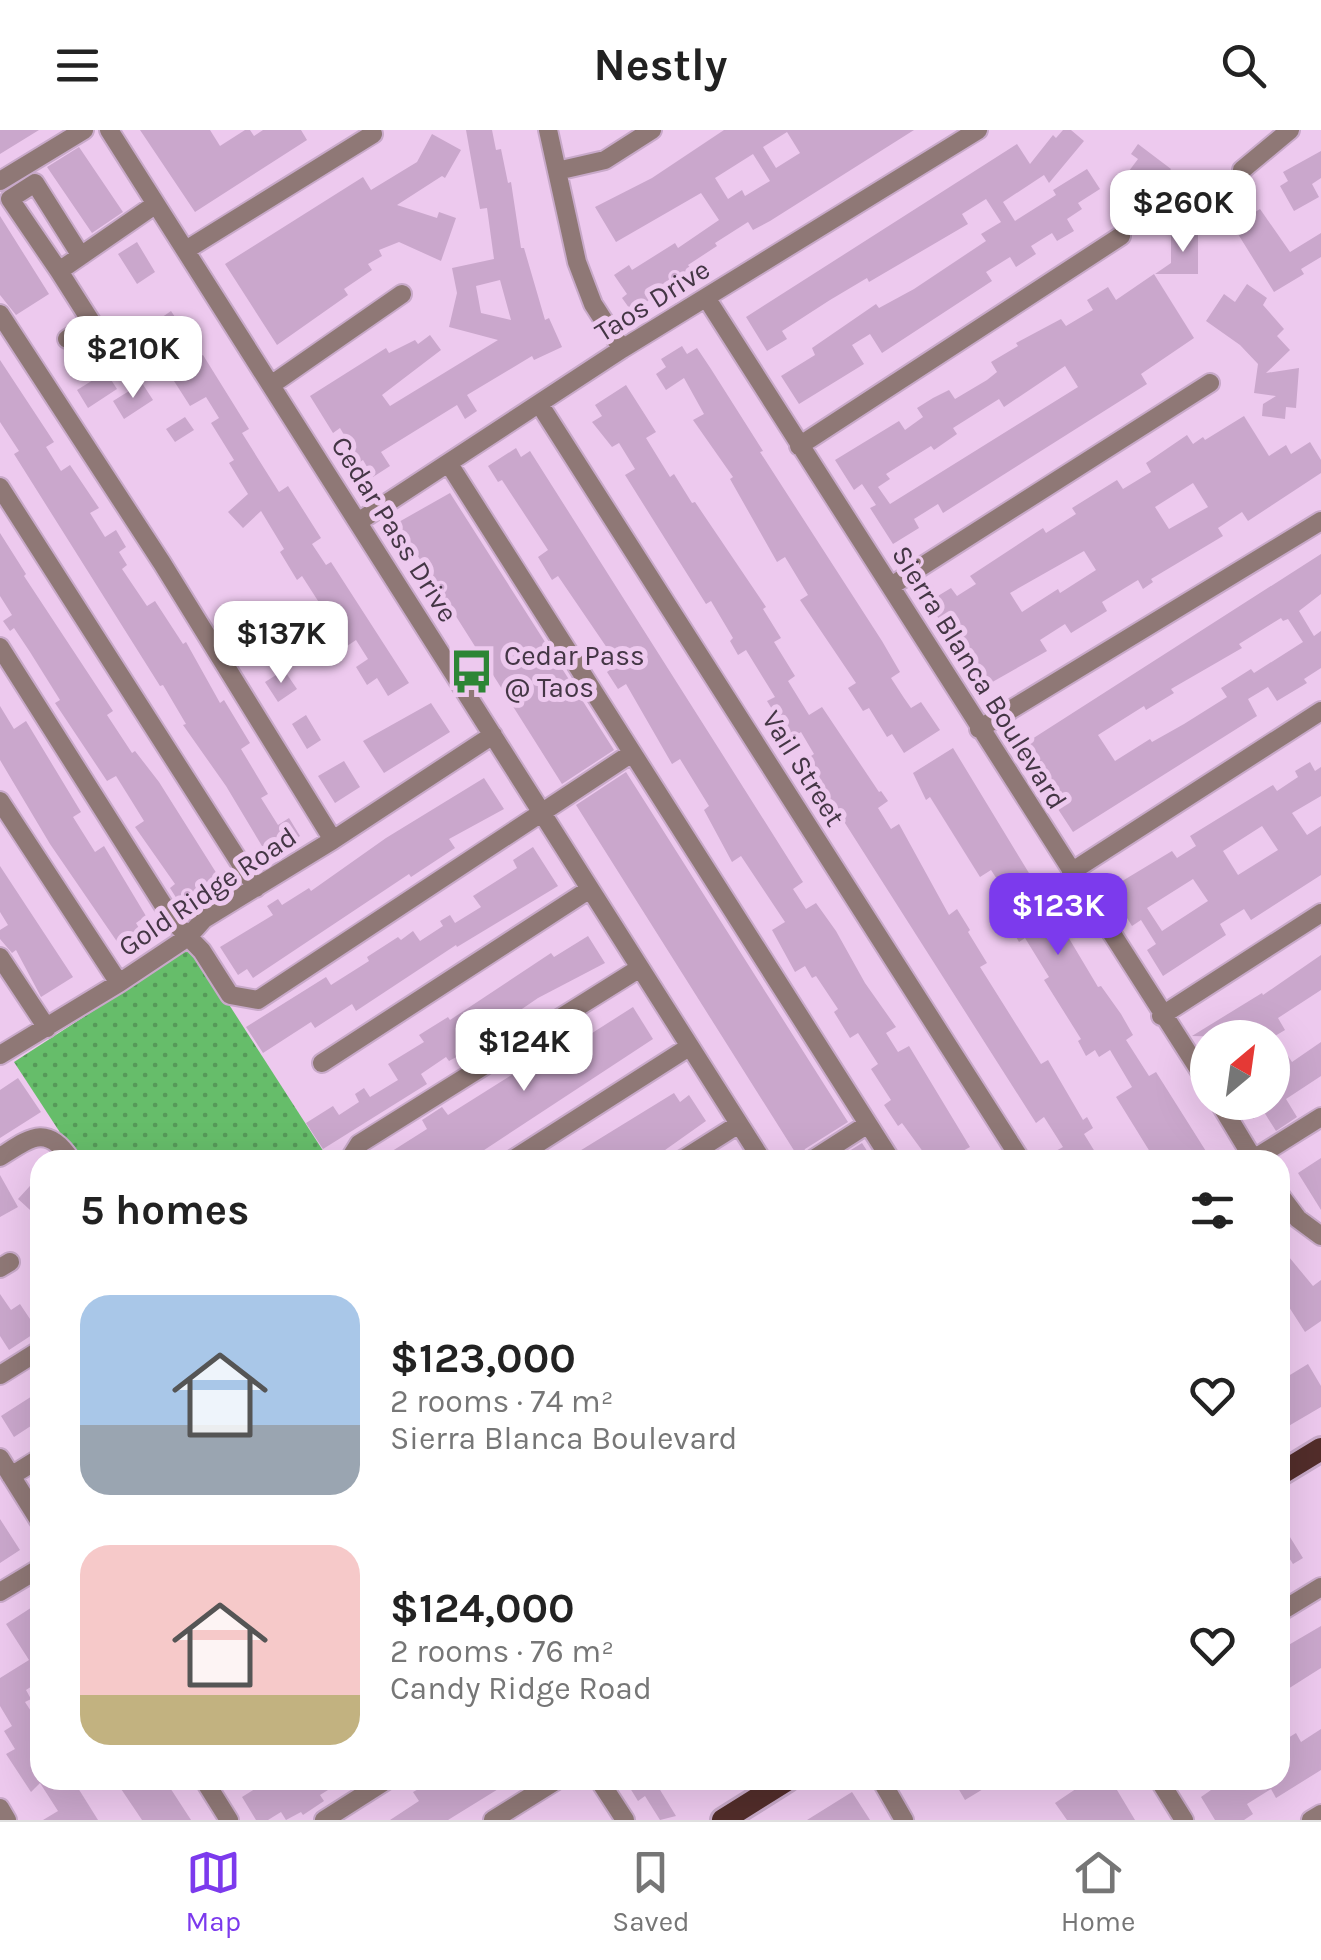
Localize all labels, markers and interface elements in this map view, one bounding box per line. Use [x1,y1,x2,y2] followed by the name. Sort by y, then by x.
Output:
[50,38,105,93] icon: menu
[1216,38,1271,93] icon: search
[594,39,727,91] text: Nestly
[1113,170,1253,255] pin: $260K
[1132,184,1234,221] text: $260K
[589,252,716,349] street label: Taos Drive
[63,316,203,401] pin: $210K
[86,330,180,367] text: $210K
[324,430,465,628] street label: Cedar Pass Drive
[885,540,1074,815] street label: Sierra Blanca Boulevard
[211,601,351,686] pin: $137K
[236,615,326,652] text: $137K
[504,639,645,704] place label: Cedar Pass @ Taos
[447,647,495,695] bus stop icon: Cedar Pass @ Taos
[755,704,852,832] street label: Vail Street
[112,820,303,963] street label: Gold Ridge Road
[988,873,1128,958] pin: $123K
[1011,887,1105,924] text: $123K
[454,1009,594,1094] pin: $124K
[1190,1020,1290,1120] north arrow
[1190,1020,1290,1120] map controls
[478,1023,570,1060] text: $124K
[1185,1183,1240,1238] icon: filters
[80,1185,249,1235] text: 5 homes
[390,1333,576,1383] text: $123,000
[160,1335,280,1455] icon: home
[1185,1368,1240,1423] icon: heart
[390,1383,614,1420] text: 2 rooms · 74 m²
[390,1420,738,1457] text: Sierra Blanca Boulevard
[390,1583,575,1633] text: $124,000
[160,1585,280,1705] icon: home
[1185,1618,1240,1673] icon: heart
[390,1633,614,1670] text: 2 rooms · 76 m²
[390,1670,652,1707] text: Candy Ridge Road
[186,1845,241,1938] tab: Map
[612,1845,690,1938] tab: Saved
[1061,1845,1135,1938] tab: Home

